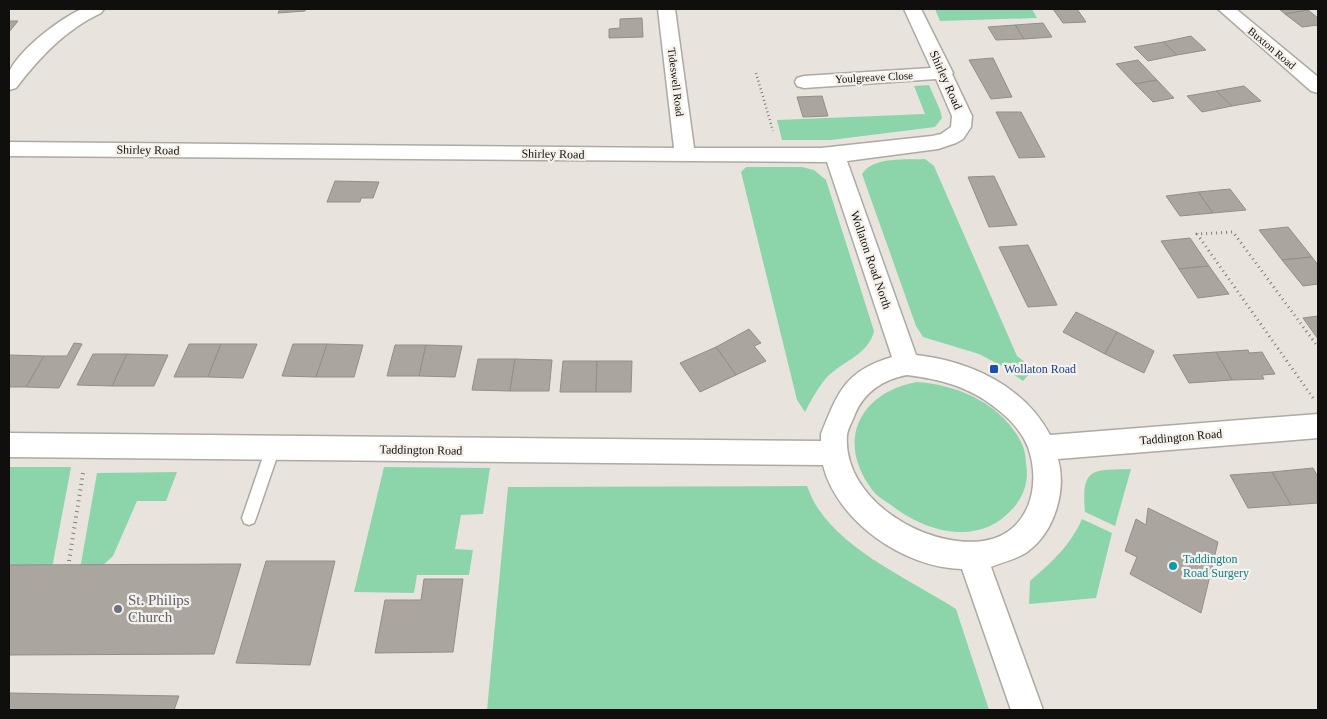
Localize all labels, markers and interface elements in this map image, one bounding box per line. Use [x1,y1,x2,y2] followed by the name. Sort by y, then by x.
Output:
[1246,25,1299,72] street label: Buxton Road
[666,47,686,117] street label: Tideswell Road
[927,48,965,112] street label: Shirley Road
[835,69,913,85] street label: Youlgreave Close
[116,142,180,158] street label: Shirley Road
[521,146,585,162] street label: Shirley Road
[848,209,894,311] street label: Wollaton Road North
[1004,362,1076,376] place label: Wollaton Road
[988,363,1000,375] marker: Wollaton Road
[1139,426,1223,448] street label: Taddington Road
[379,442,463,458] street label: Taddington Road
[1183,552,1249,580] place label: Taddington Road Surgery
[1167,560,1179,572] marker: Taddington Road Surgery
[128,592,190,625] place label: St. Philips Church
[112,603,124,615] marker: St. Philips Church

